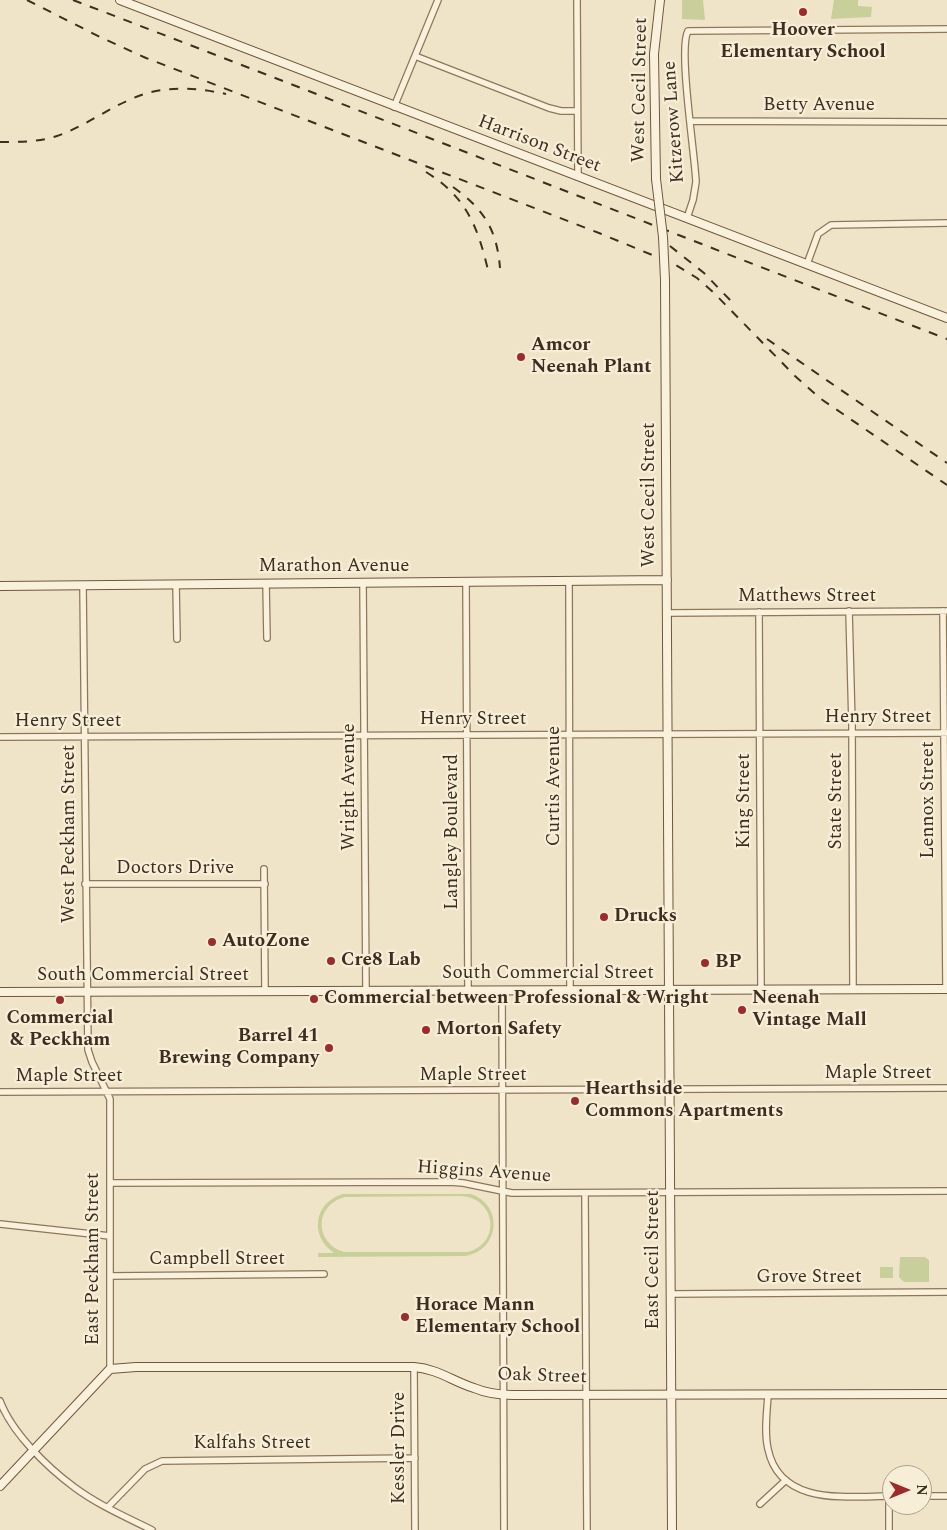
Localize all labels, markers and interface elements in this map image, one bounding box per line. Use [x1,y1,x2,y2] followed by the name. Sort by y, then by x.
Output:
[797,6,809,18] marker: Hoover Elementary School
[628,17,654,163] street label: West Cecil Street
[720,20,886,64] place label: Hoover Elementary School
[659,60,691,184] street label: Kitzerow Lane
[763,95,875,117] street label: Betty Avenue
[474,111,604,179] street label: Harrison Street
[531,335,651,379] place label: Amcor Neenah Plant
[515,351,527,363] marker: Amcor Neenah Plant
[639,422,661,568] street label: West Cecil Street
[258,556,410,578] street label: Marathon Avenue
[738,586,876,608] street label: Matthews Street
[825,707,931,729] street label: Henry Street
[420,709,526,731] street label: Henry Street
[15,711,121,733] street label: Henry Street
[339,723,361,851] street label: Wright Avenue
[544,726,566,846] street label: Curtis Avenue
[918,741,940,859] street label: Lennox Street
[59,745,81,923] street label: West Peckham Street
[734,753,756,849] street label: King Street
[826,753,848,849] street label: State Street
[442,754,464,910] street label: Langley Boulevard
[116,858,234,880] street label: Doctors Drive
[614,906,677,928] place label: Drucks
[598,911,610,923] marker: Drucks
[222,931,310,953] place label: AutoZone
[206,936,218,948] marker: AutoZone
[341,950,421,972] place label: Cre8 Lab
[715,952,741,974] place label: BP
[325,955,337,967] marker: Cre8 Lab
[699,957,711,969] marker: BP
[442,963,654,985] street label: South Commercial Street
[37,965,249,987] street label: South Commercial Street
[324,988,709,1010] place label: Commercial between Professional & Wright
[752,988,867,1032] place label: Neenah Vintage Mall
[308,993,320,1005] marker: Commercial between Professional & Wright
[54,994,66,1006] marker: Commercial & Peckham
[736,1004,748,1016] marker: Neenah Vintage Mall
[6,1008,114,1052] place label: Commercial & Peckham
[436,1019,561,1041] place label: Morton Safety
[420,1024,432,1036] marker: Morton Safety
[158,1026,319,1070] place label: Barrel 41 Brewing Company
[323,1042,335,1054] marker: Barrel 41 Brewing Company
[824,1063,932,1085] street label: Maple Street
[419,1065,527,1087] street label: Maple Street
[15,1066,123,1088] street label: Maple Street
[585,1079,783,1123] place label: Hearthside Commons Apartments
[569,1095,581,1107] marker: Hearthside Commons Apartments
[416,1157,552,1189] street label: Higgins Avenue
[83,1173,105,1345] street label: East Peckham Street
[643,1190,665,1330] street label: East Cecil Street
[149,1249,285,1271] street label: Campbell Street
[756,1267,862,1289] street label: Grove Street
[415,1295,580,1339] place label: Horace Mann Elementary School
[399,1311,411,1323] marker: Horace Mann Elementary School
[497,1364,587,1390] street label: Oak Street
[389,1392,411,1504] street label: Kessler Drive
[193,1433,311,1455] street label: Kalfahs Street
[882,1465,932,1515] north arrow
[911,1484,932,1496] text: N

